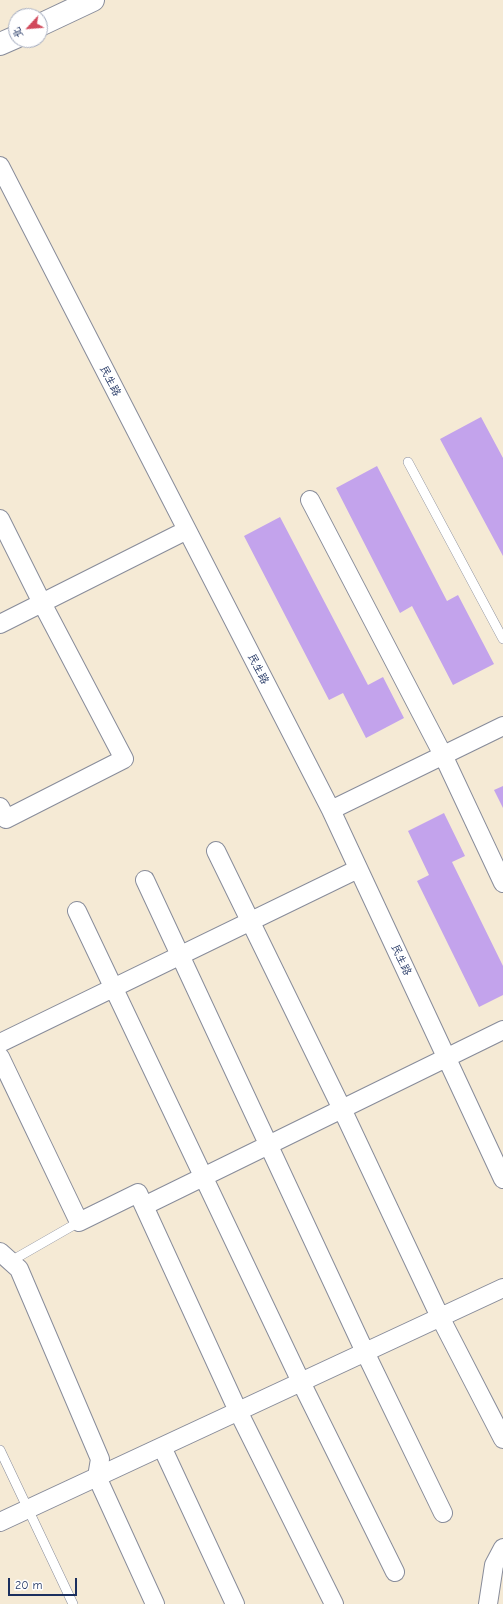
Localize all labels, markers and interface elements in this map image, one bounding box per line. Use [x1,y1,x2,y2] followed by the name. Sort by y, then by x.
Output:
[8,8,48,48] north arrow
[9,25,26,41] text: 北
[97,363,123,399] street label: 民生路
[245,651,271,687] street label: 民生路
[388,942,414,978] street label: 民生路
[10,1570,79,1596] scale bar
[15,1578,43,1592] text: 20 m

